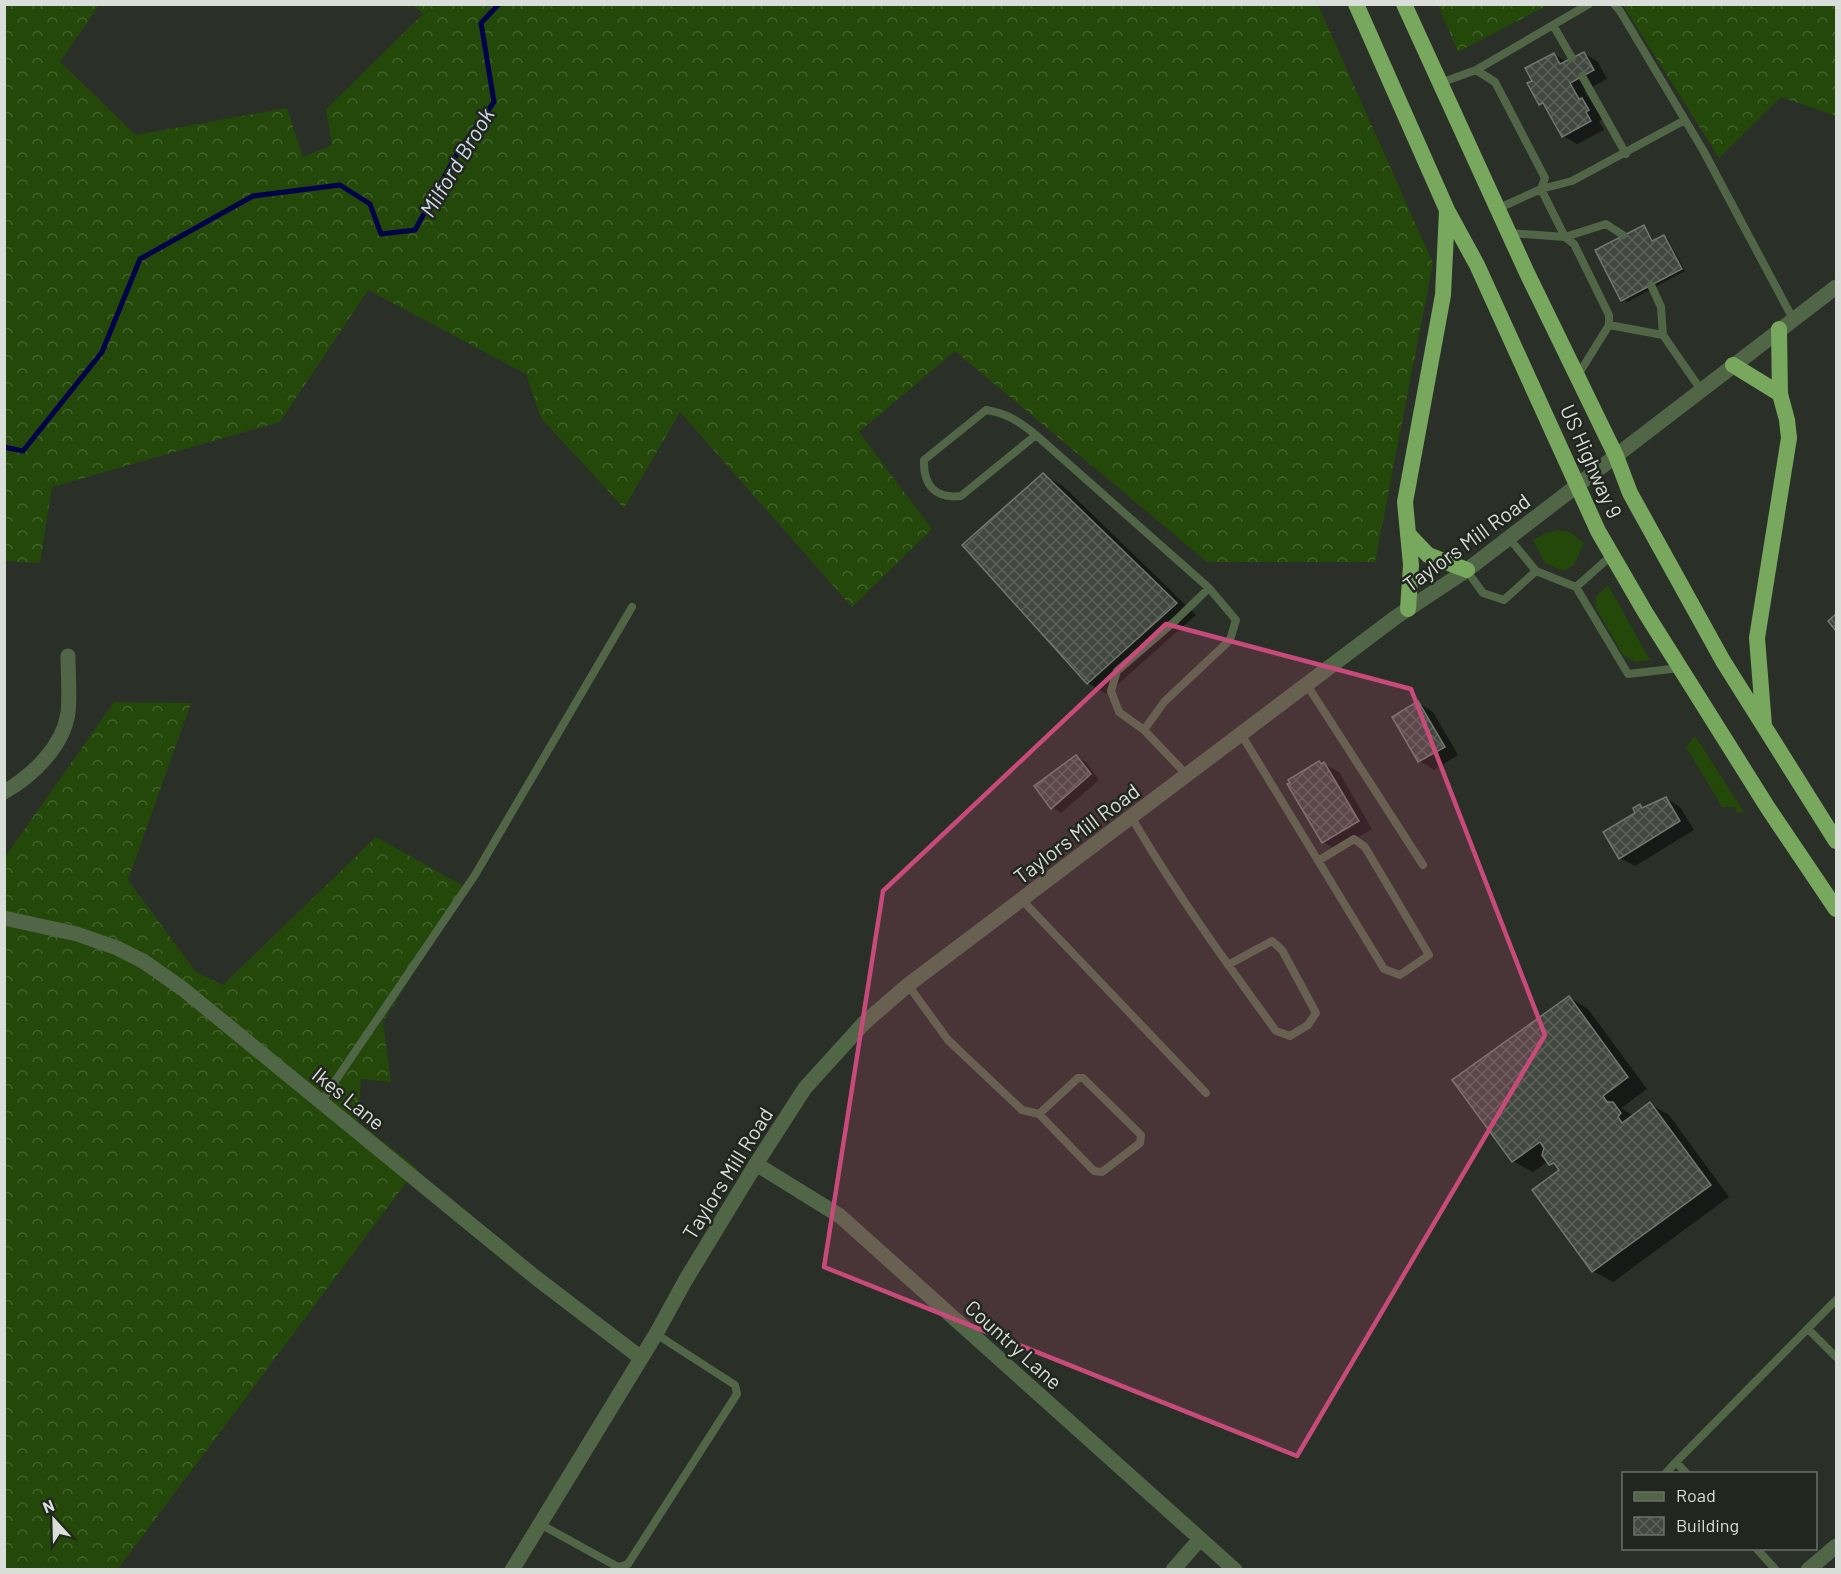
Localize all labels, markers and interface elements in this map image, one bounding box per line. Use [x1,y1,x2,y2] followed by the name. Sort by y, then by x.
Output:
[413,103,499,221] water label: Milford Brook
[1556,400,1628,522] street label: US Highway 9
[1398,488,1534,596] street label: Taylors Mill Road
[1008,778,1144,888] street label: Taylors Mill Road
[308,1061,390,1135] street label: Ikes Lane
[676,1102,778,1244] street label: Taylors Mill Road
[960,1294,1068,1394] street label: Country Lane
[1622,1472,1817,1550] legend
[1676,1484,1716,1506] text: Road
[24,1490,84,1550] north arrow
[40,1495,57,1516] text: N
[1676,1514,1739,1536] text: Building

